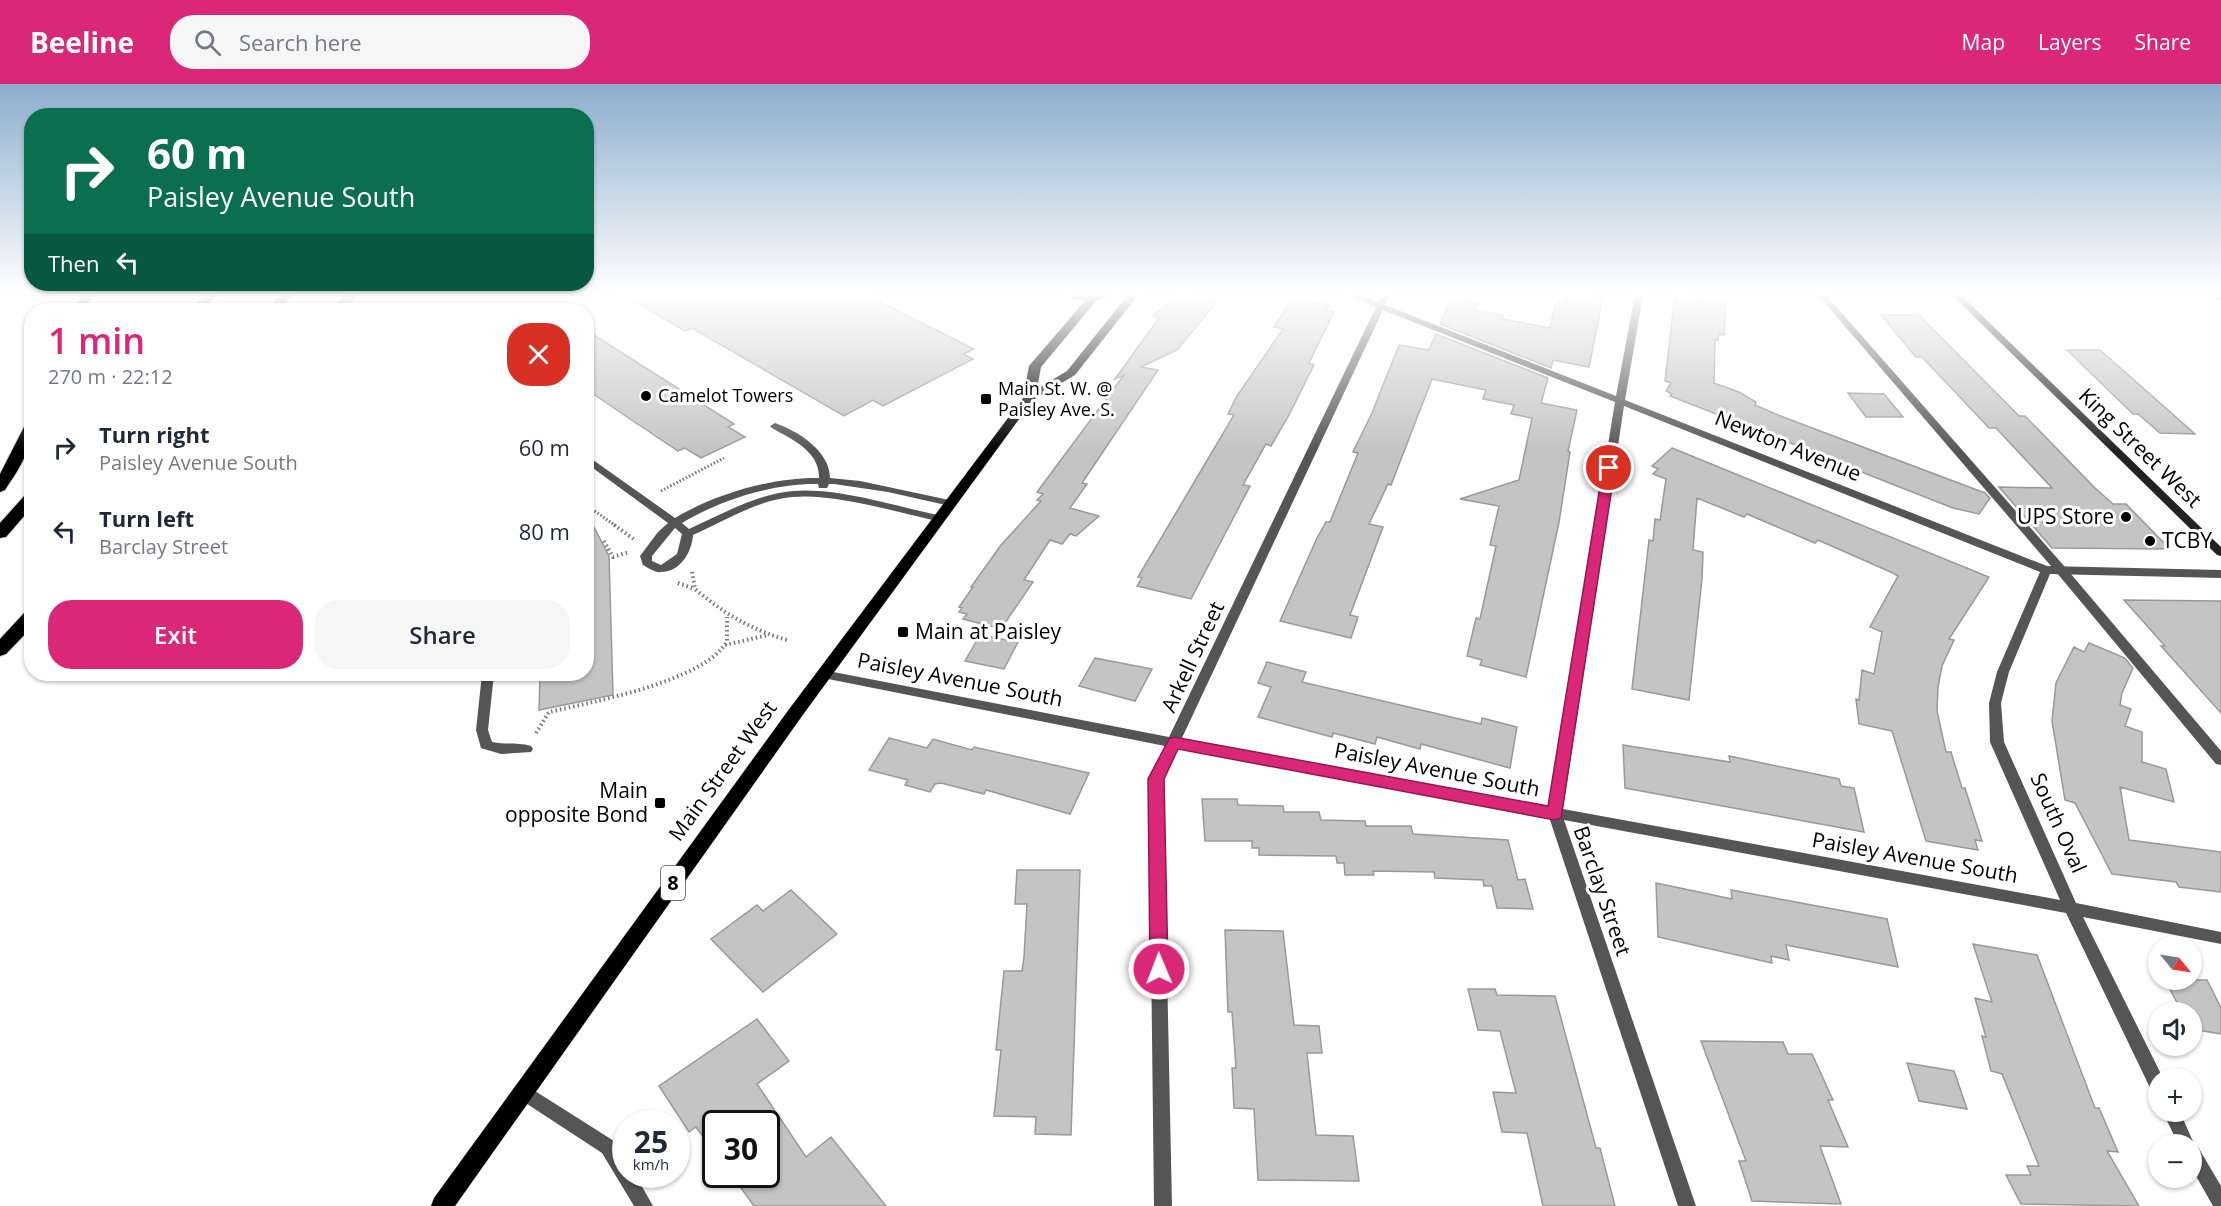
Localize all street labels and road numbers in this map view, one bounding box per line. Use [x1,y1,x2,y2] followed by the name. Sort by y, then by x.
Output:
[2073,381,2208,513] street label: King Street West
[1711,403,1866,487] street label: Newton Avenue
[1154,597,1230,717] street label: Arkell Street
[855,645,1065,713] street label: Paisley Avenue South
[662,695,783,846] street label: Main Street West
[1332,735,1542,803] street label: Paisley Avenue South
[2024,768,2093,877] street label: South Oval
[1568,822,1638,959] street label: Barclay Street
[1810,825,2020,889] street label: Paisley Avenue South
[661,866,685,900] road number: 8

